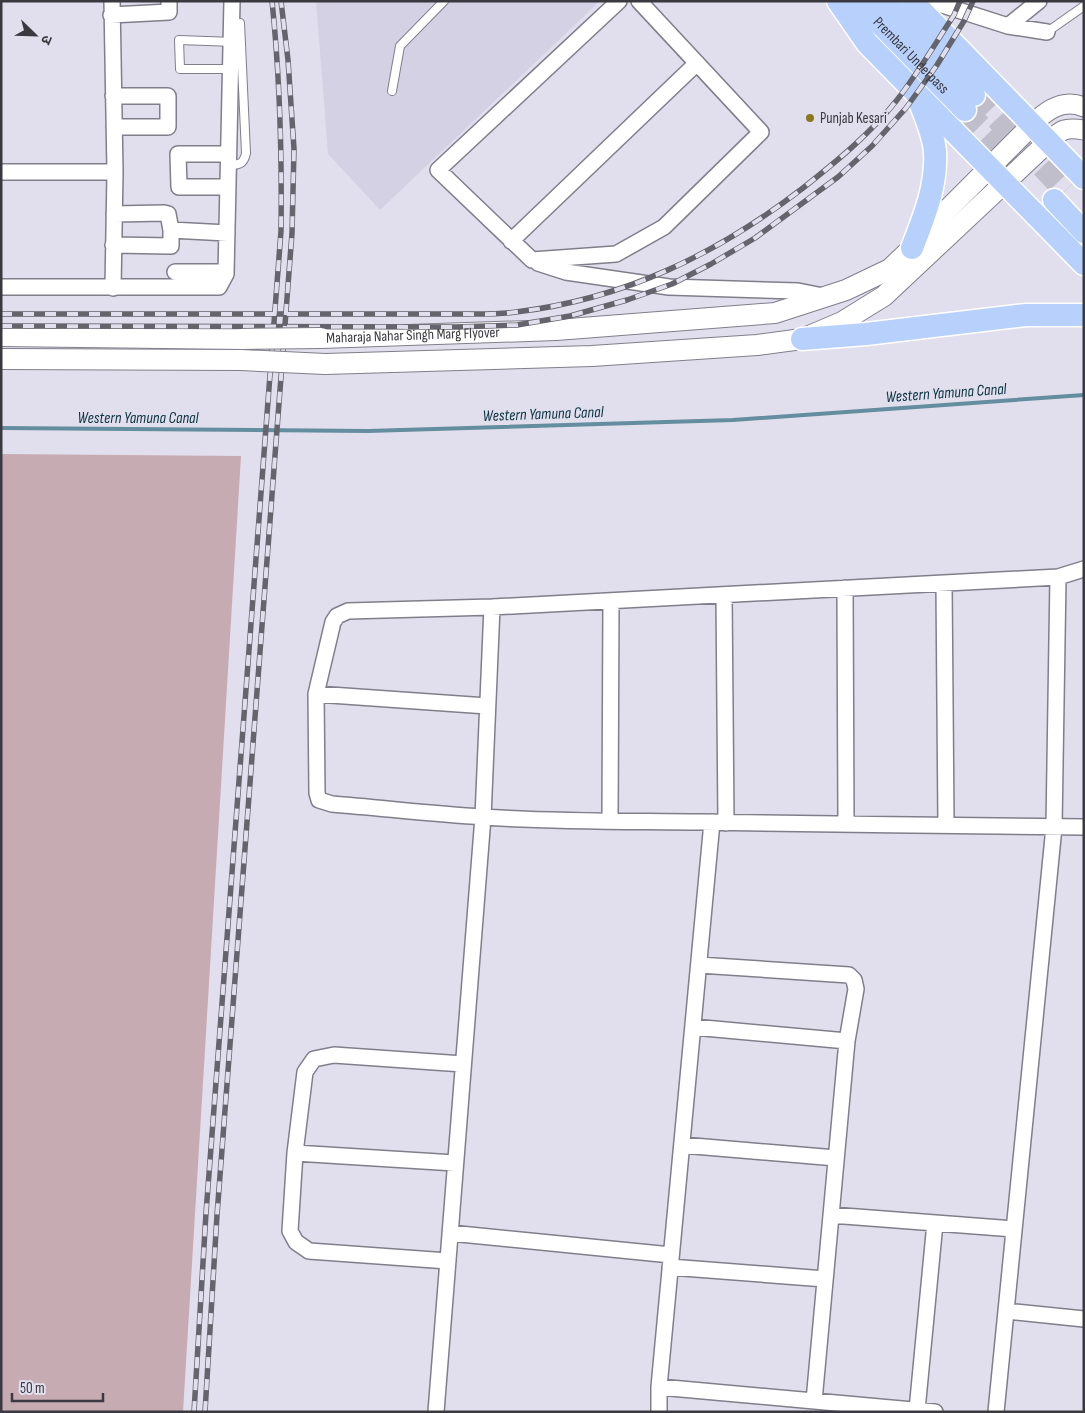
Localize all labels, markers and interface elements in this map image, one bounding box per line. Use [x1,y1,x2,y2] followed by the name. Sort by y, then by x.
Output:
[10,10,60,60] north arrow
[869,13,953,98] street label: Prembari Underpass
[37,33,56,48] text: उ
[820,109,887,128] place label: Punjab Kesari
[804,112,816,124] marker: Punjab Kesari
[326,323,501,348] street label: Maharaja Nahar Singh Marg Flyover
[885,380,1008,407] water label: Western Yamuna Canal
[482,403,605,426] water label: Western Yamuna Canal
[78,409,200,428] water label: Western Yamuna Canal
[12,1370,104,1402] scale bar
[20,1379,45,1398] text: 50 m

